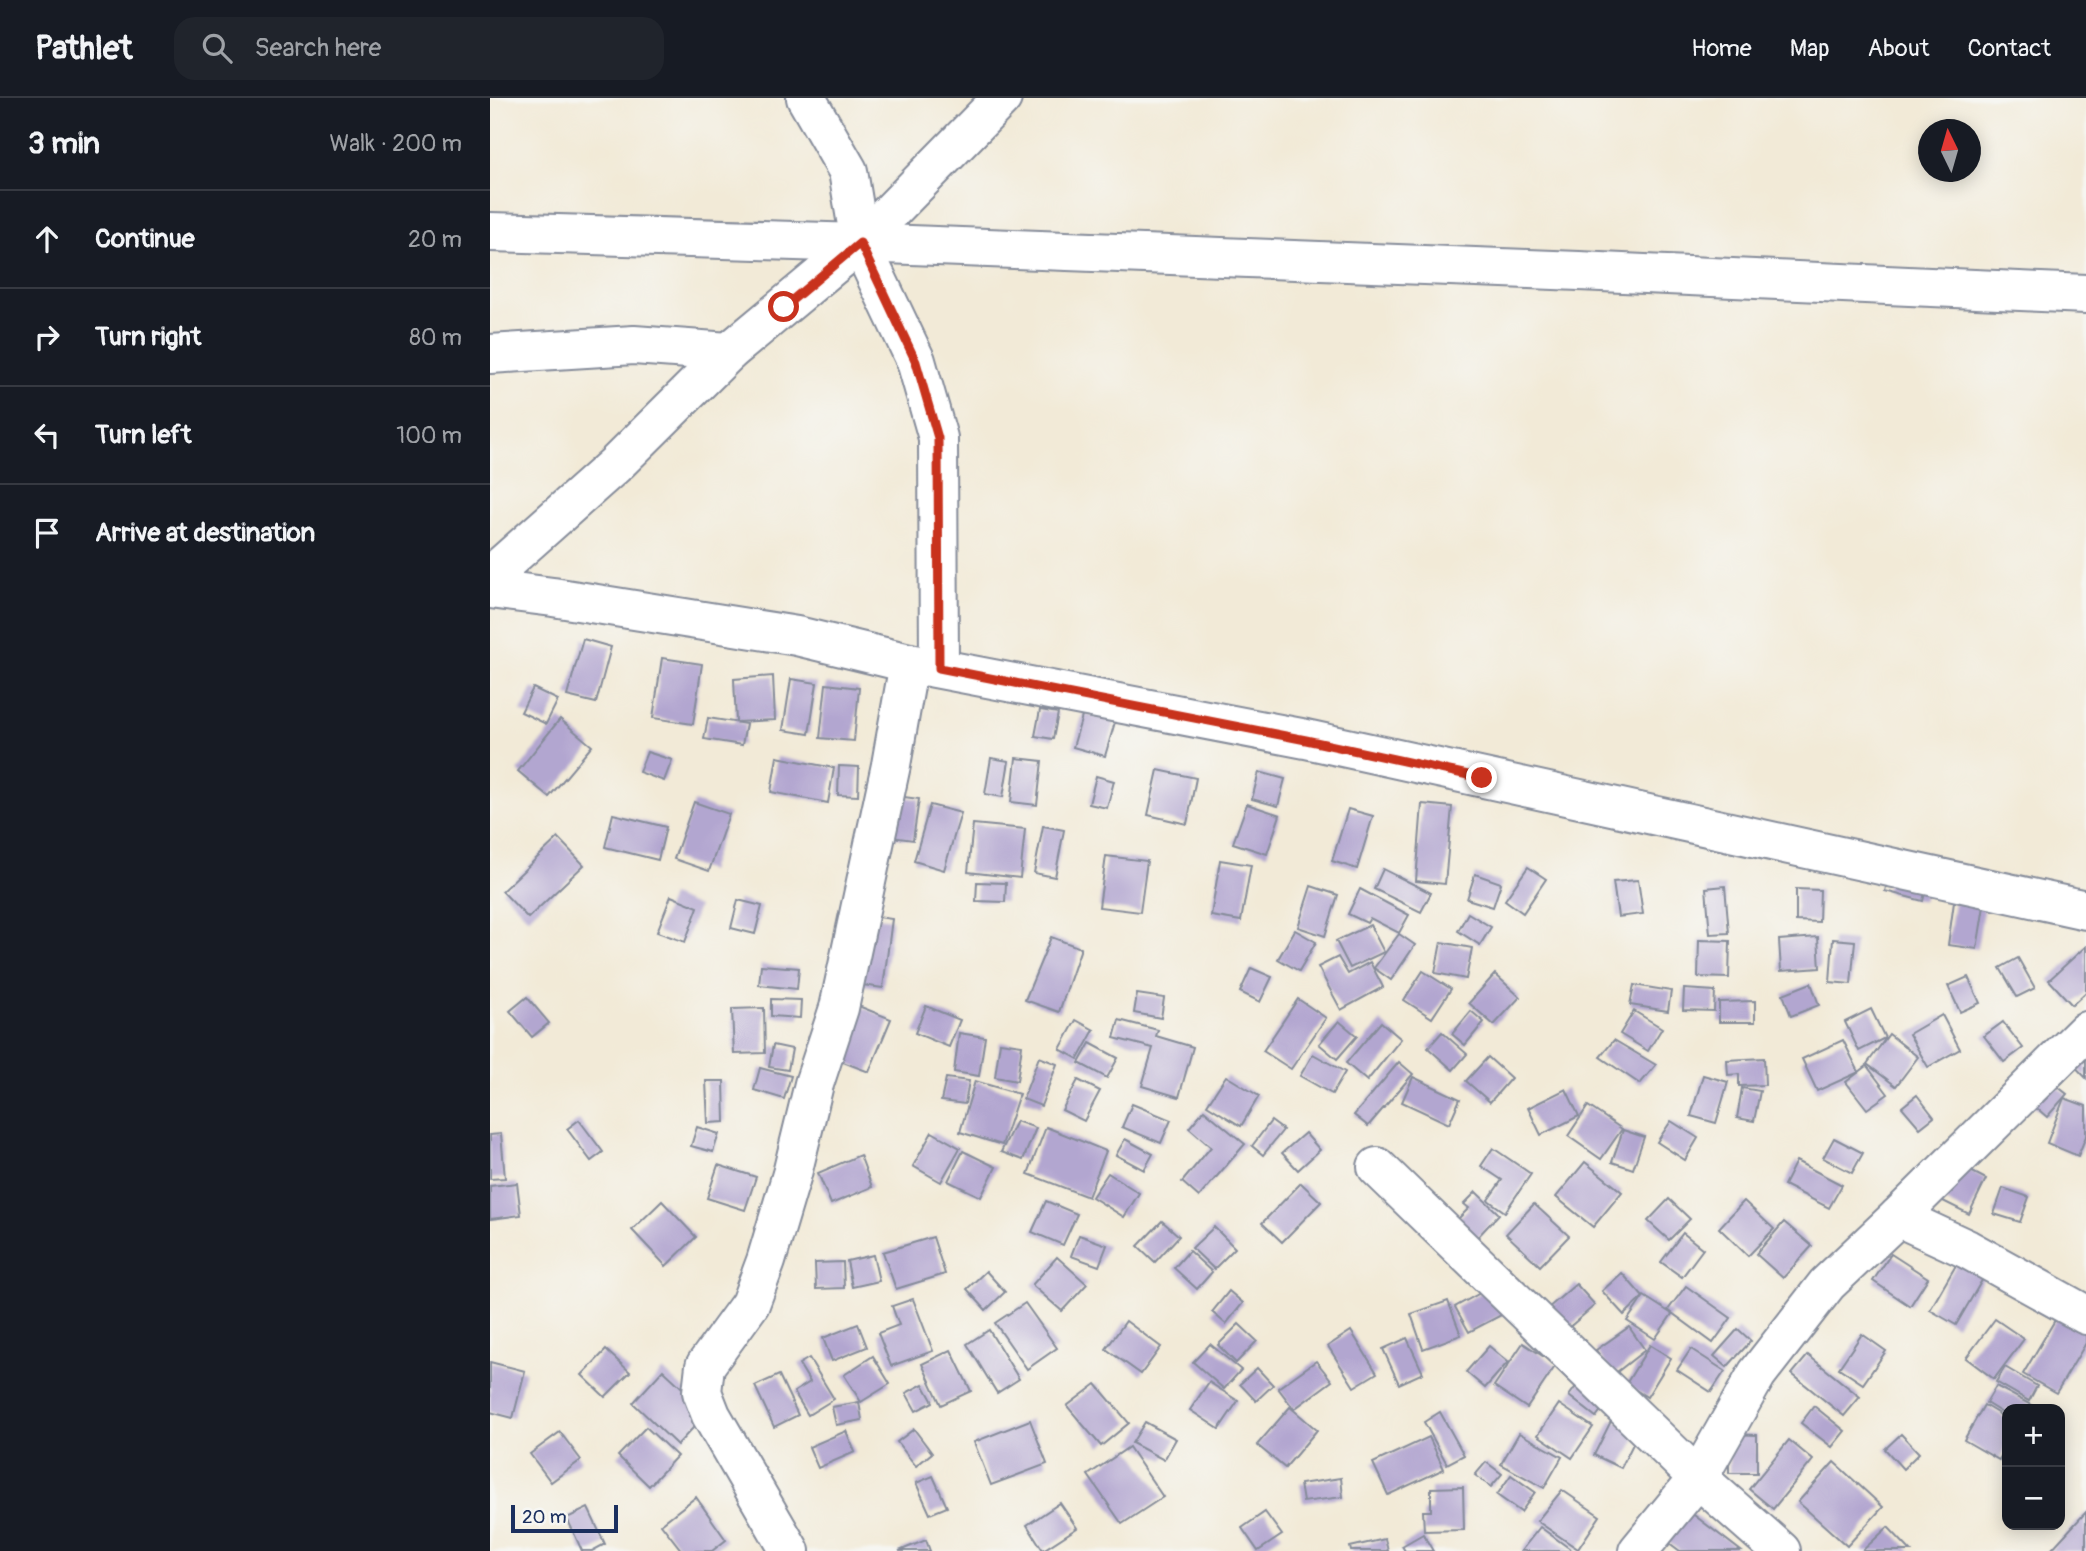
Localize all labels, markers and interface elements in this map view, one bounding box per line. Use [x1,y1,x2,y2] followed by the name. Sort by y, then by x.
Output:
[174,17,664,80] search box
[35,28,132,69] text: Pathlet
[198,29,236,67] icon: search
[254,32,381,64] text: Search here
[1691,34,1752,63] text: Home
[1790,34,1830,63] text: Map
[1868,34,1930,63] text: About
[1968,34,2051,63] text: Contact
[1918,119,1981,182] north arrow
[28,125,100,162] text: 3 min
[329,129,462,158] text: Walk · 200 m
[28,220,66,258] icon: ahead
[95,223,195,255] text: Continue
[408,225,462,254] text: 20 m
[768,291,799,322] route start
[28,318,66,356] icon: right
[95,321,201,353] text: Turn right
[409,323,462,352] text: 80 m
[28,416,66,454] icon: left
[95,419,191,451] text: Turn left
[396,421,462,450] text: 100 m
[28,514,66,552] icon: arrive
[95,517,315,549] text: Arrive at destination
[1466,762,1497,793] route end
[2002,1404,2065,1530] map controls
[2002,1404,2065,1467] button: +
[2002,1467,2065,1530] button: −
[511,1502,618,1534] scale bar
[522,1505,567,1529] text: 20 m

